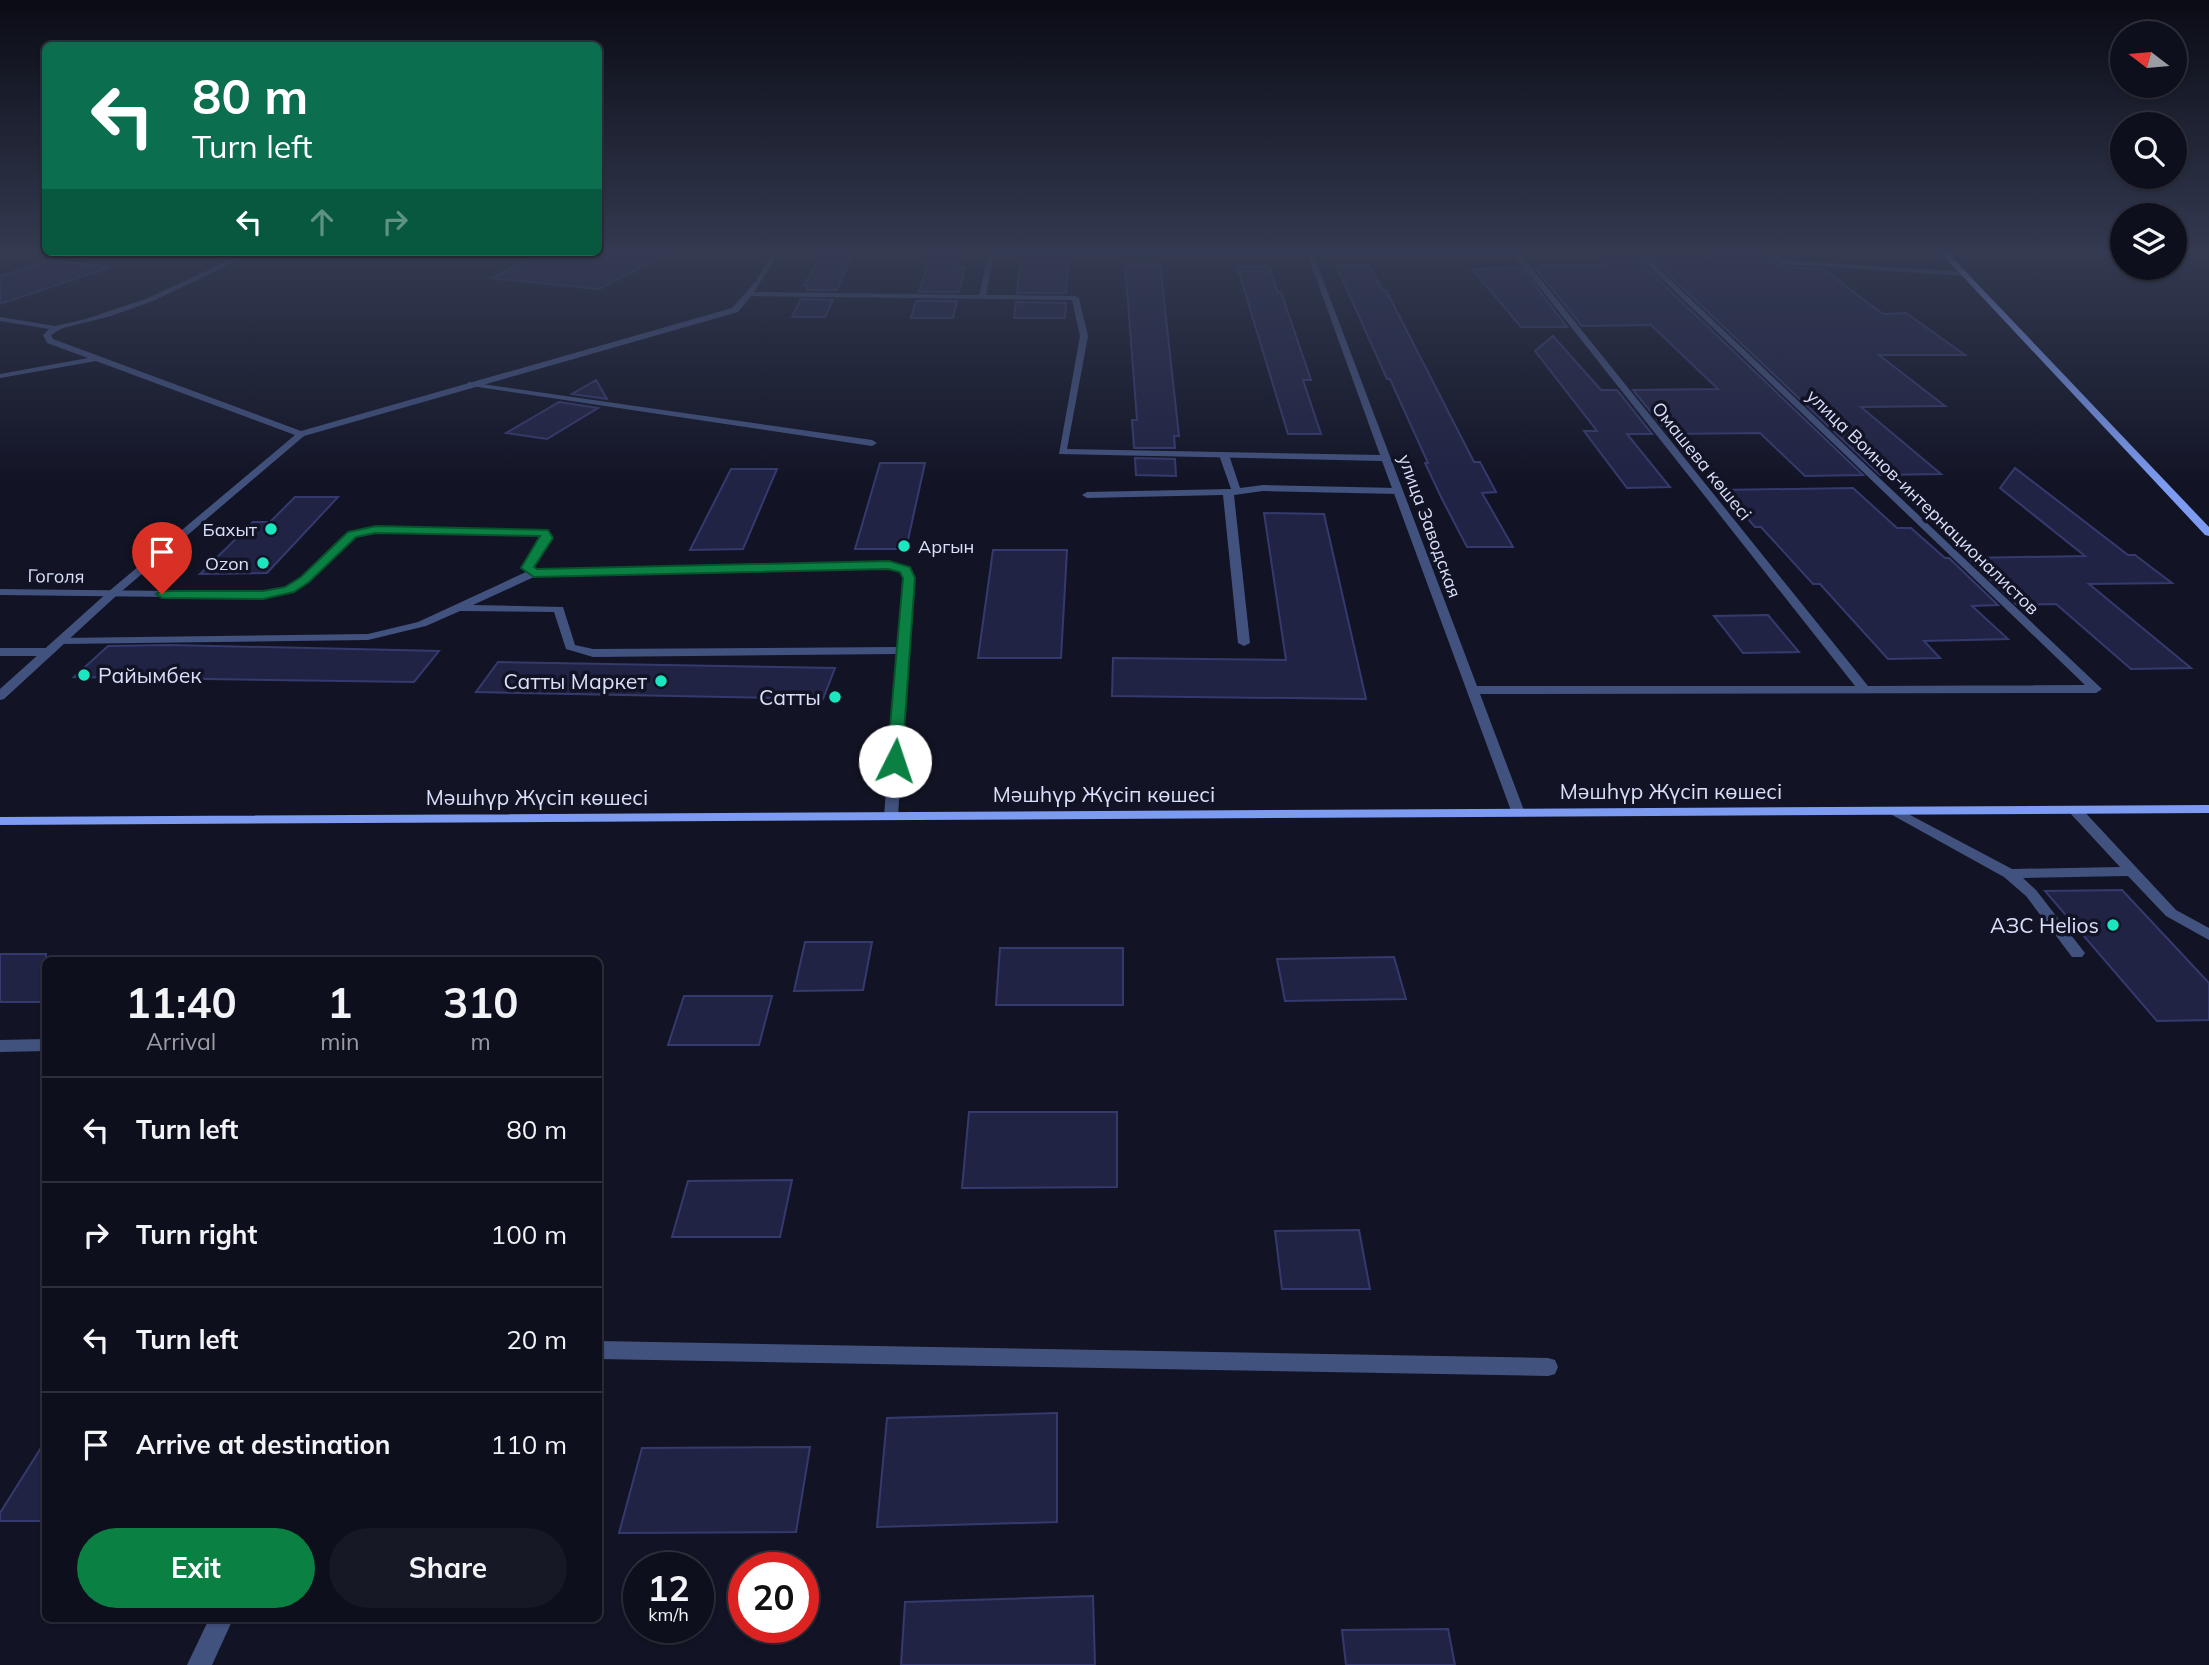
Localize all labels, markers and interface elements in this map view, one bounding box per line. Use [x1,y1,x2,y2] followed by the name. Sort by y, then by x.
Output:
[2110,21,2188,98] north arrow
[2110,21,2187,280] map controls
[192,65,308,126] text: 80 m
[77,70,168,161] icon: left
[2110,112,2187,189] button: search
[192,126,312,166] text: Turn left
[230,203,268,241] icon: left
[303,203,341,241] icon: ahead
[376,203,414,241] icon: right
[2110,203,2187,280] button: layers
[1802,384,2044,620] street label: улица Воинов-интернационалистов
[1647,397,1757,525] street label: Омашева көшесі
[1393,451,1467,601] street label: улица Заводская
[202,518,258,541] place label: Бахыт
[263,521,279,537] marker: Бахыт
[132,522,192,594] pin
[143,533,181,571] icon: arrive
[918,535,974,558] place label: Аргын
[896,538,912,554] marker: Аргын
[205,552,249,575] place label: Ozon
[255,555,271,571] marker: Ozon
[27,564,85,588] street label: Гоголя
[98,662,202,688] place label: Райымбек
[76,667,92,683] marker: Райымбек
[503,668,647,694] place label: Сатты Маркет
[653,673,669,689] marker: Сатты Маркет
[759,684,821,710] place label: Сатты
[827,689,843,705] marker: Сатты
[858,724,932,798] position arrow
[1560,778,1782,804] street label: Мәшһүр Жүсіп көшесі
[993,781,1215,807] street label: Мәшһүр Жүсіп көшесі
[426,784,648,810] street label: Мәшһүр Жүсіп көшесі
[1990,912,2099,938] place label: АЗС Helios
[2105,917,2121,933] marker: АЗС Helios
[126,976,237,1029] text: 11:40
[327,976,352,1029] text: 1
[443,976,518,1029] text: 310
[146,1027,216,1056] text: Arrival
[320,1027,359,1056] text: min
[471,1027,491,1056] text: m
[77,1111,115,1149] icon: left
[136,1113,238,1146] text: Turn left
[506,1113,567,1146] text: 80 m
[77,1216,115,1254] icon: right
[136,1218,257,1251] text: Turn right
[491,1218,567,1251] text: 100 m
[77,1321,115,1359] icon: left
[136,1323,238,1356] text: Turn left
[506,1323,567,1356] text: 20 m
[77,1426,115,1464] icon: arrive
[136,1428,391,1461] text: Arrive at destination
[491,1428,567,1461] text: 110 m
[77,1528,315,1608] button: Exit
[329,1528,567,1608] button: Share
[728,1552,819,1643] speed limit sign: 20
[647,1566,690,1610] text: 12
[648,1603,689,1626] text: km/h

